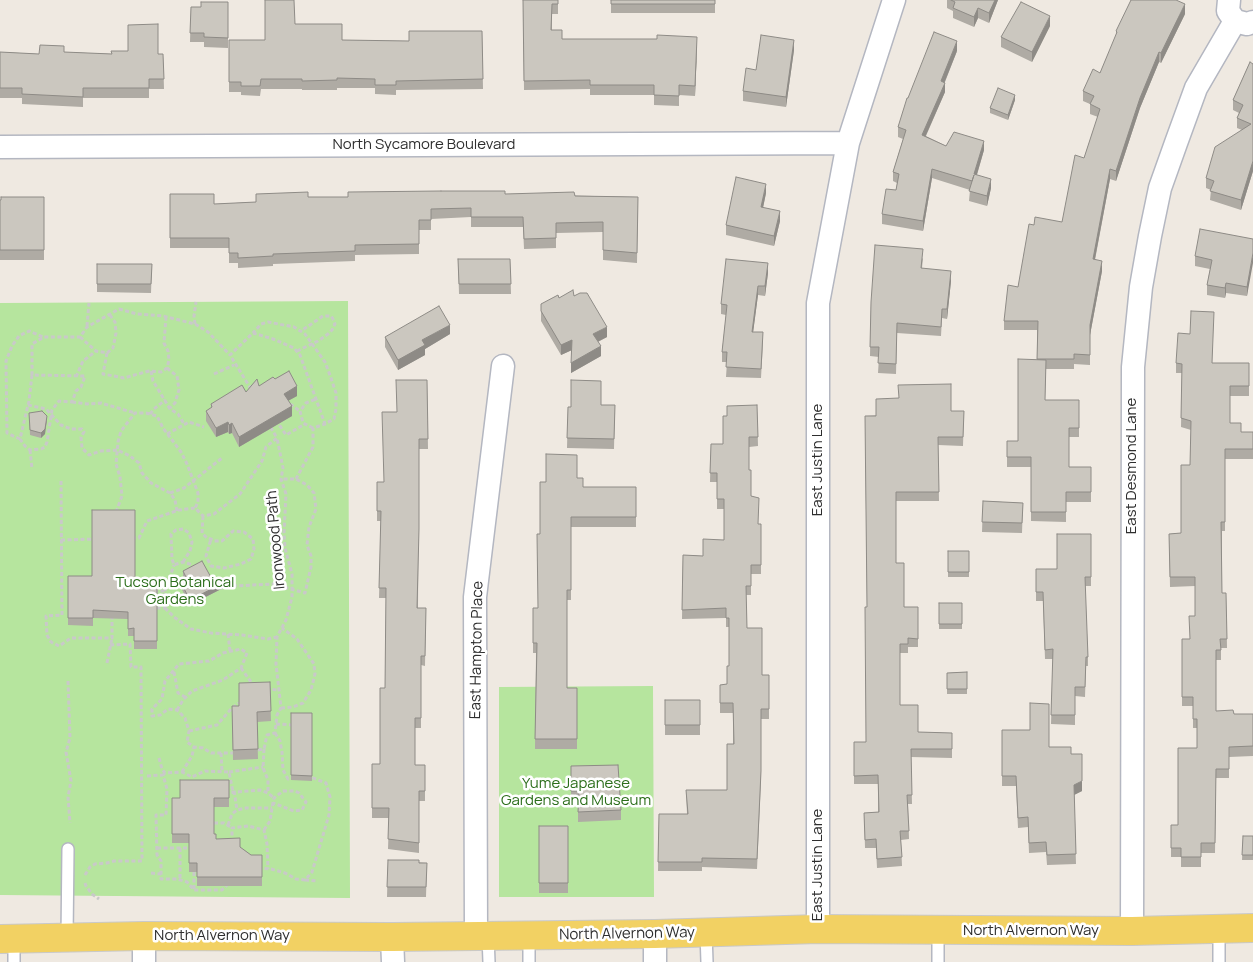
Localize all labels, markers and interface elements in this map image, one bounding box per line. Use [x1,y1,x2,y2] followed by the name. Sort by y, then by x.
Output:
[333,136,515,154] street label: North Sycamore Boulevard
[1123,398,1141,534] street label: East Desmond Lane
[809,404,827,516] street label: East Justin Lane
[263,490,289,590] street label: Ironwood Path
[116,574,234,609] park label: Tucson Botanical Gardens
[467,581,487,719] street label: East Hampton Place
[501,775,651,810] park label: Yume Japanese Gardens and Museum
[809,809,827,921] street label: East Justin Lane
[963,922,1099,940] street label: North Alvernon Way
[559,924,695,944] street label: North Alvernon Way
[154,927,290,945] street label: North Alvernon Way

